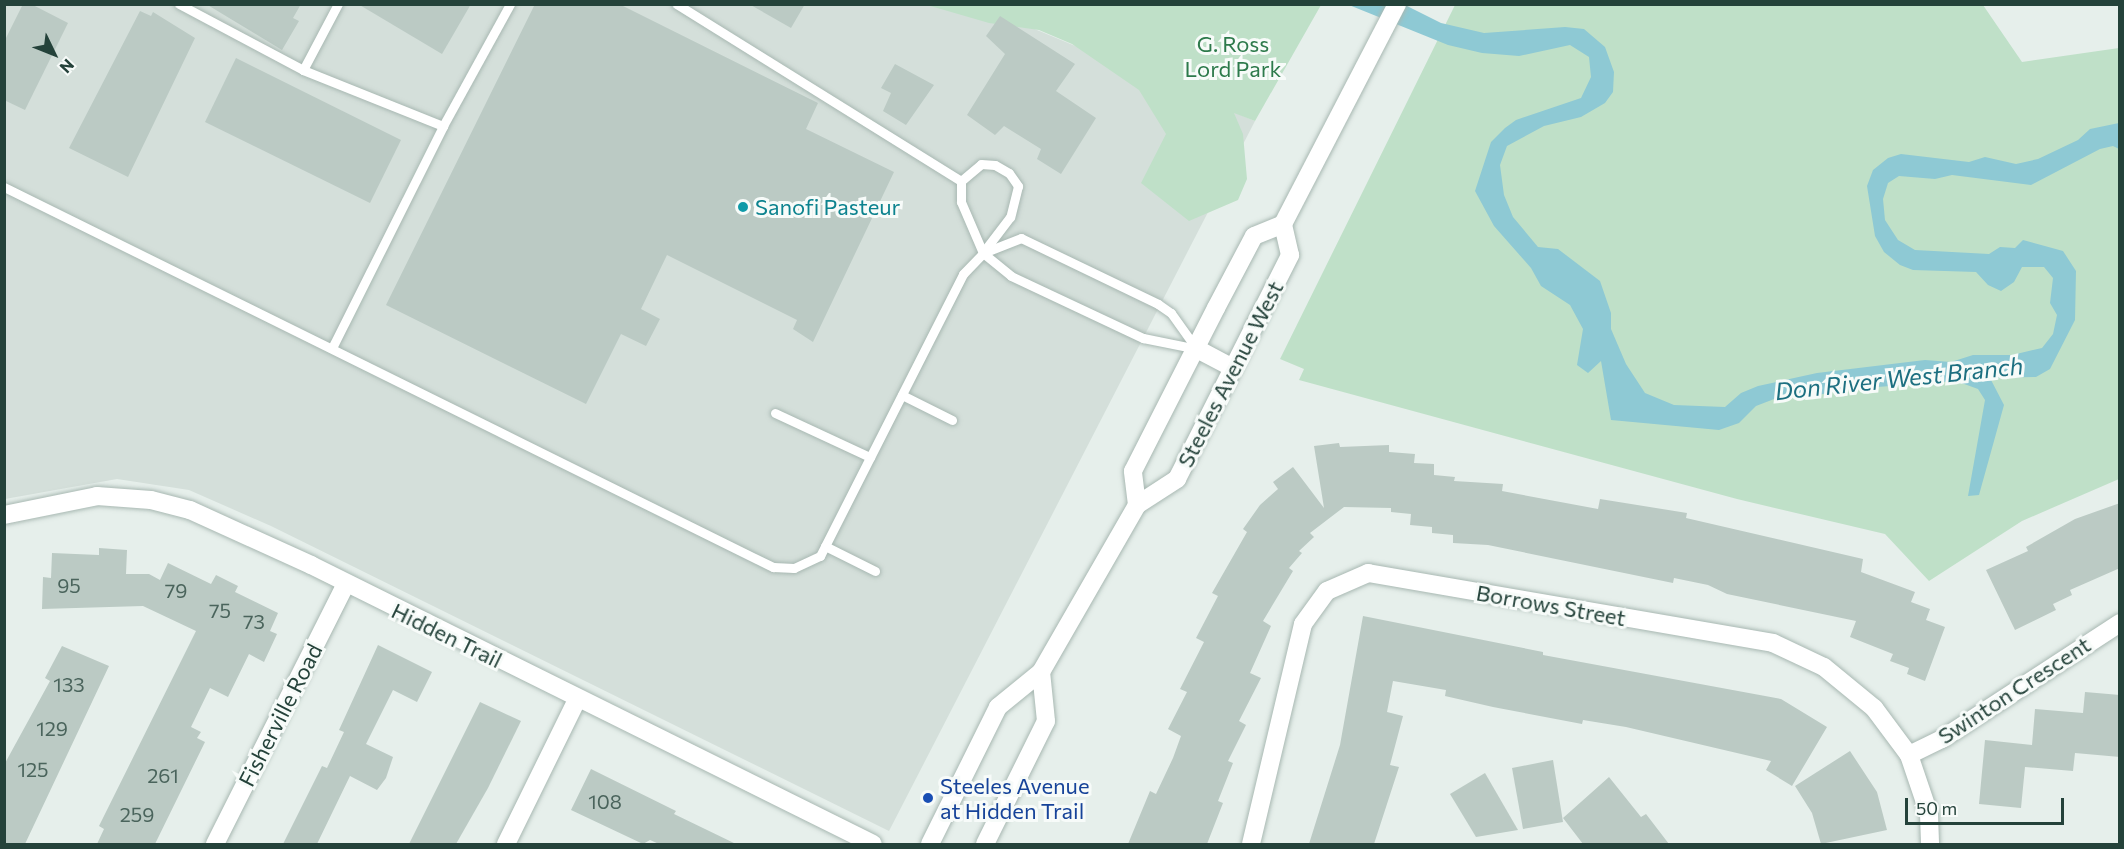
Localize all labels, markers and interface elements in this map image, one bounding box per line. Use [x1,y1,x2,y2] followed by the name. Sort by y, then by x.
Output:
[24,24,84,84] north arrow
[1184,30,1282,82] park label: G. Ross Lord Park
[56,56,79,77] text: N
[755,194,900,220] place label: Sanofi Pasteur
[736,200,750,214] marker: Sanofi Pasteur
[1172,277,1288,471] street label: Steeles Avenue West
[1774,351,2024,405] water label: Don River West Branch
[57,573,81,597] house number: 95
[165,578,187,602] house number: 79
[1474,579,1628,631] street label: Borrows Street
[387,597,507,673] street label: Hidden Trail
[209,598,231,622] house number: 75
[243,609,265,633] house number: 73
[1933,631,2095,749] street label: Swinton Crescent
[233,639,327,791] street label: Fisherville Road
[53,672,85,696] house number: 133
[36,716,68,740] house number: 129
[17,757,49,781] house number: 125
[147,763,179,787] house number: 261
[940,772,1090,824] place label: Steeles Avenue at Hidden Trail
[1908,786,2067,824] scale bar
[588,789,622,813] house number: 108
[921,791,935,805] marker: Steeles Avenue at Hidden Trail
[1916,797,1957,819] text: 50 m
[120,802,154,826] house number: 259

